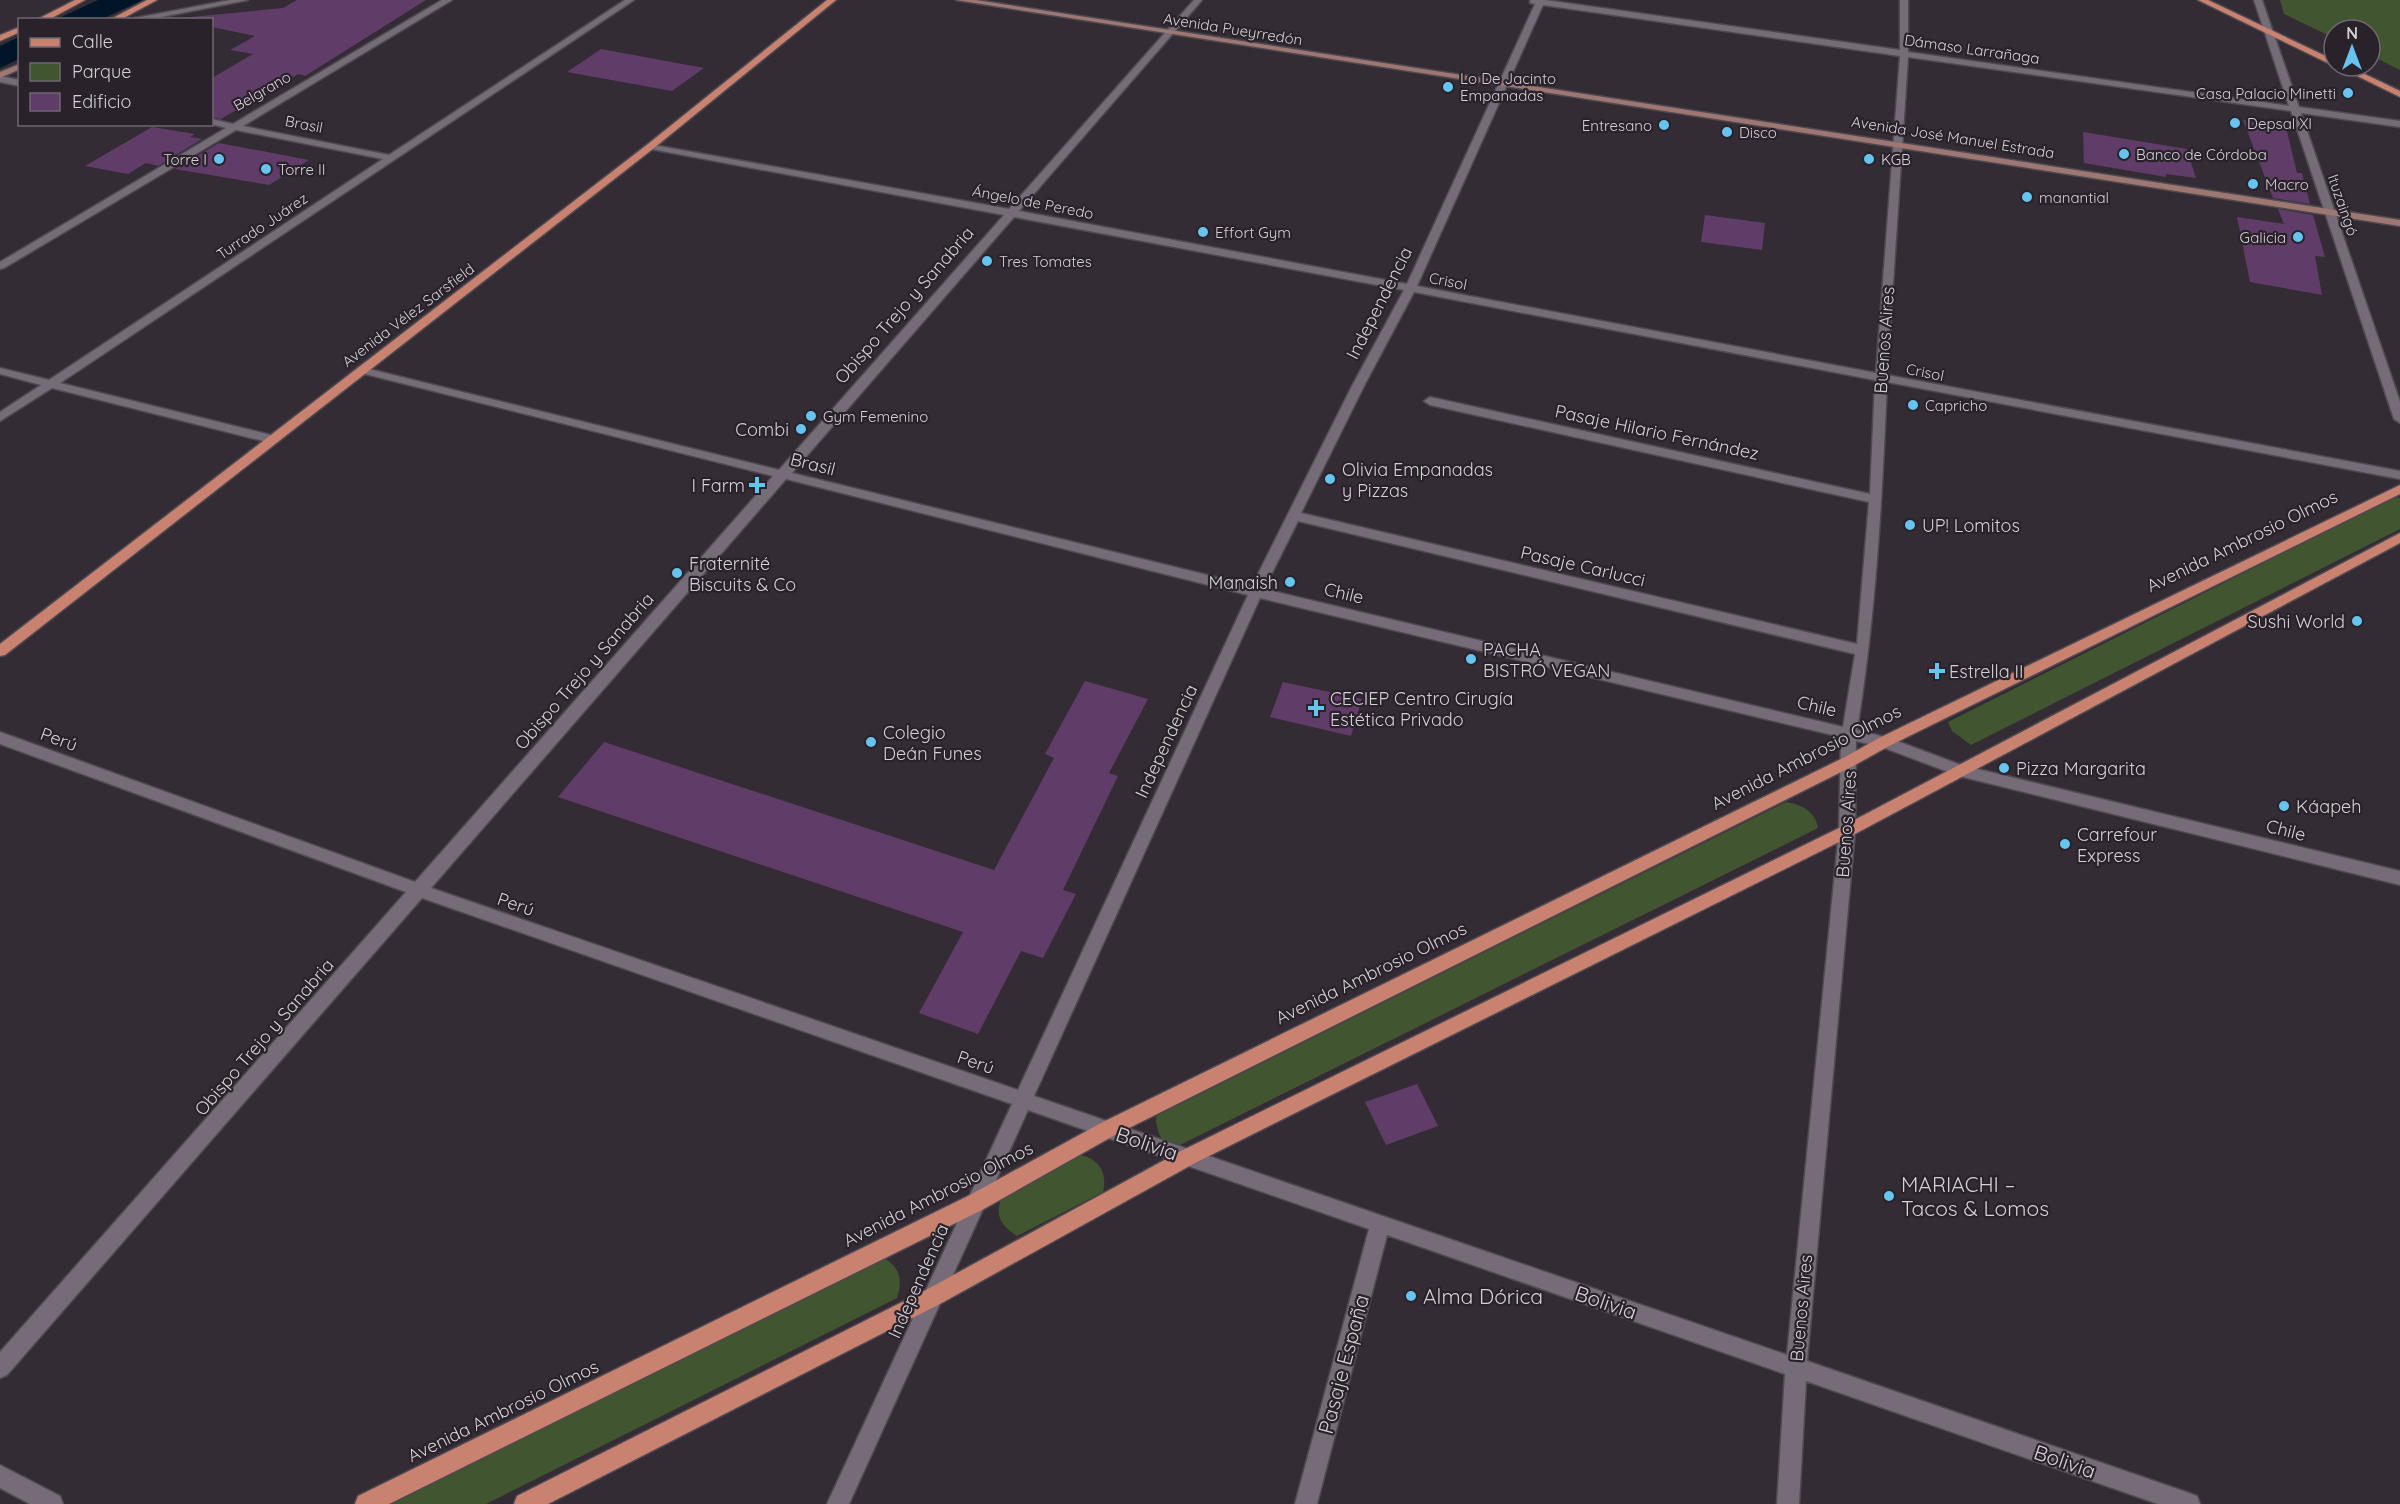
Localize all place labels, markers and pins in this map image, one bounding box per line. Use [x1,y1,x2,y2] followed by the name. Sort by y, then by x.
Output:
[1460,69,1556,105] place label: Lo De Jacinto Empanadas
[1441,80,1455,94] marker: Lo De Jacinto Empanadas
[2196,84,2336,103] place label: Casa Palacio Minetti
[2341,86,2355,100] marker: Casa Palacio Minetti
[2247,114,2312,133] place label: Depsal XI
[1582,116,1652,135] place label: Entresano
[2228,116,2242,130] marker: Depsal XI
[1657,118,1671,132] marker: Entresano
[1739,123,1777,142] place label: Disco
[1720,125,1734,139] marker: Disco
[2136,145,2267,164] place label: Banco de Córdoba
[2117,147,2131,161] marker: Banco de Córdoba
[163,150,207,169] place label: Torre I
[1881,150,1911,169] place label: KGB
[212,152,226,166] marker: Torre I
[1862,152,1876,166] marker: KGB
[278,160,326,179] place label: Torre II
[259,162,273,176] marker: Torre II
[2265,175,2309,194] place label: Macro
[2246,177,2260,191] marker: Macro
[2039,188,2109,207] place label: manantial
[2020,190,2034,204] marker: manantial
[1215,223,1291,242] place label: Effort Gym
[1196,225,1210,239] marker: Effort Gym
[2240,228,2286,247] place label: Galicia
[2291,230,2305,244] marker: Galicia
[999,252,1092,271] place label: Tres Tomates
[980,254,994,268] marker: Tres Tomates
[1925,396,1987,415] place label: Capricho
[1906,398,1920,412] marker: Capricho
[823,407,928,426] place label: Gym Femenino
[804,409,818,423] marker: Gym Femenino
[735,418,789,441] place label: Combi
[794,422,808,436] marker: Combi
[1342,458,1493,502] place label: Olivia Empanadas y Pizzas
[1323,472,1337,486] marker: Olivia Empanadas y Pizzas
[692,474,745,497] place label: I Farm
[750,478,764,492] marker: I Farm
[1922,514,2020,537] place label: UP! Lomitos
[1903,518,1917,532] marker: UP! Lomitos
[689,552,796,596] place label: Fraternité Biscuits & Co
[670,566,684,580] marker: Fraternité Biscuits & Co
[1208,571,1278,594] place label: Manaish
[1283,575,1297,589] marker: Manaish
[2247,610,2345,633] place label: Sushi World
[2350,614,2364,628] marker: Sushi World
[1483,638,1610,682] place label: PACHA BISTRÓ VEGAN
[1464,652,1478,666] marker: PACHA BISTRÓ VEGAN
[1949,660,2024,683] place label: Estrella II
[1930,664,1944,678] marker: Estrella II
[1330,687,1513,731] place label: CECIEP Centro Cirugía Estética Privado
[1307,699,1325,717] marker: CECIEP Centro Cirugía Estética Privado
[883,721,982,765] place label: Colegio Deán Funes
[864,735,878,749] marker: Colegio Deán Funes
[2016,757,2146,780] place label: Pizza Margarita
[1997,761,2011,775] marker: Pizza Margarita
[2296,795,2361,818] place label: Káapeh
[2277,799,2291,813] marker: Káapeh
[2077,823,2157,867] place label: Carrefour Express
[2058,837,2072,851] marker: Carrefour Express
[1901,1171,2049,1221] place label: MARIACHI – Tacos & Lomos
[1882,1189,1896,1203] marker: MARIACHI – Tacos & Lomos
[1423,1283,1543,1309] place label: Alma Dórica
[1404,1289,1418,1303] marker: Alma Dórica

